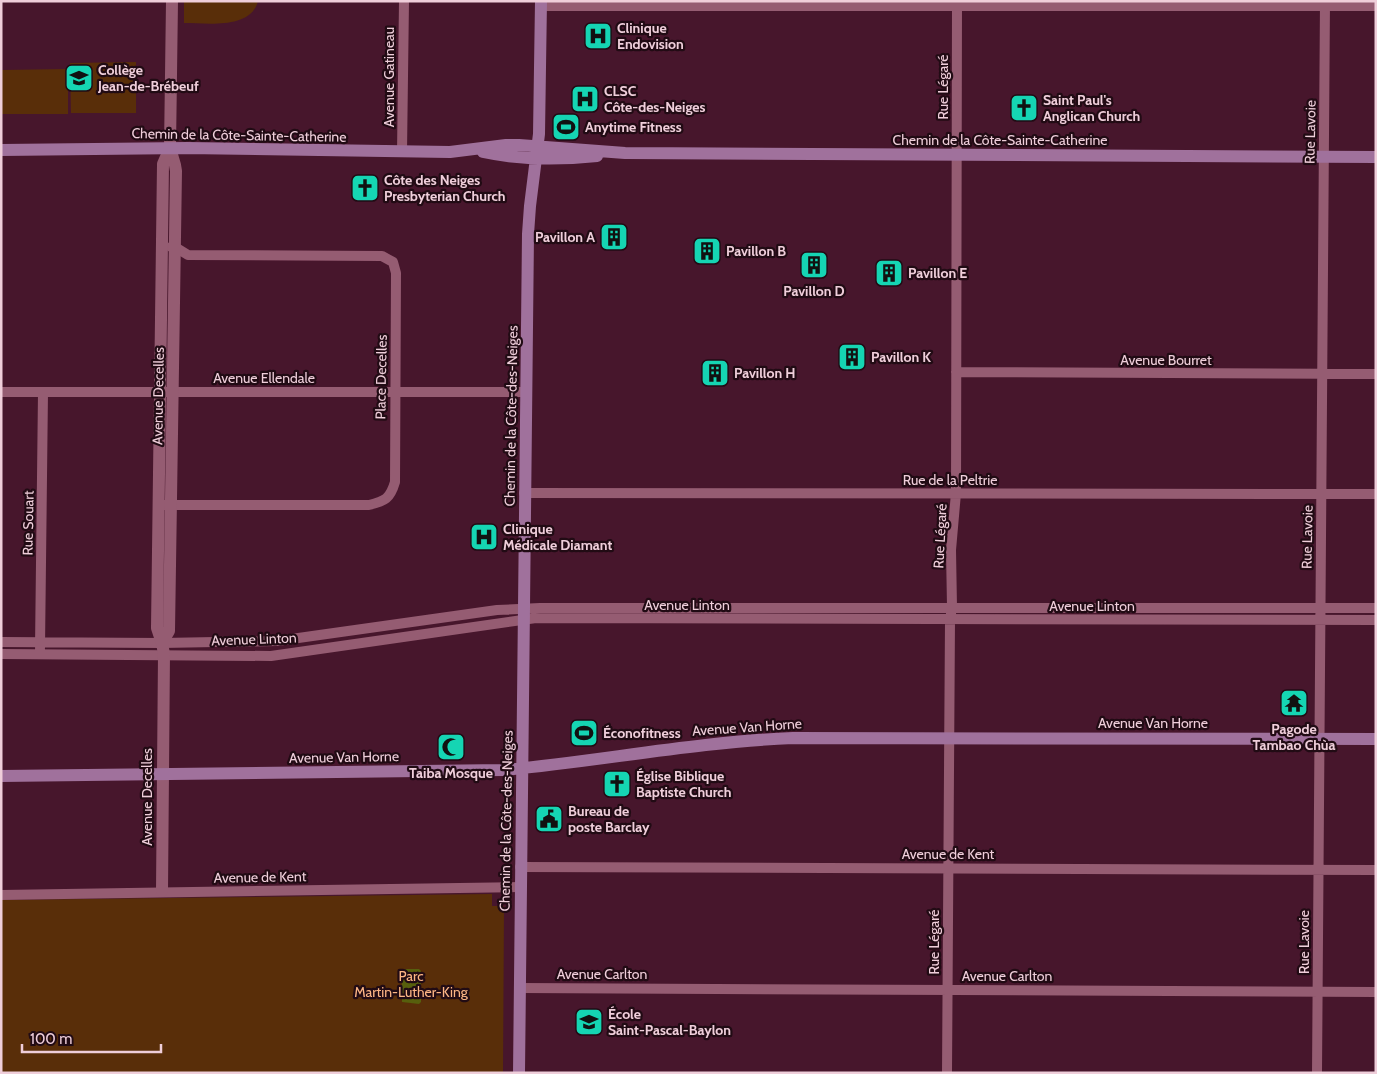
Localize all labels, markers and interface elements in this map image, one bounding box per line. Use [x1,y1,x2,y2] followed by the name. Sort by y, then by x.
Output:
[617,19,684,53] place label: Clinique Endovision
[583,21,613,51] hospital icon: Clinique Endovision
[380,27,398,127] street label: Avenue Gatineau
[934,54,952,120] street label: Rue Légaré
[97,61,199,95] place label: Collège Jean-de-Brébeuf
[64,63,94,93] school or university icon: Collège Jean-de-Brébeuf
[604,82,706,116] place label: CLSC Côte-des-Neiges
[570,84,600,114] hospital icon: CLSC Côte-des-Neiges
[1043,91,1140,125] place label: Saint Paul's Anglican Church
[1009,93,1039,123] church icon: Saint Paul's Anglican Church
[1300,100,1320,164] street label: Rue Lavoie
[551,112,581,142] sports icon: Anytime Fitness
[585,118,682,136] place label: Anytime Fitness
[131,124,347,146] street label: Chemin de la Côte-Sainte-Catherine
[893,131,1107,149] street label: Chemin de la Côte-Sainte-Catherine
[384,171,506,205] place label: Côte des Neiges Presbyterian Church
[350,173,380,203] church icon: Côte des Neiges Presbyterian Church
[599,222,629,252] building icon: Pavillon A
[535,228,595,246] place label: Pavillon A
[692,236,722,266] building icon: Pavillon B
[726,242,786,260] place label: Pavillon B
[799,250,829,280] building icon: Pavillon D
[874,258,904,288] building icon: Pavillon E
[908,264,967,282] place label: Pavillon E
[783,282,845,300] place label: Pavillon D
[500,325,522,507] street label: Chemin de la Côte-des-Neiges
[371,334,391,420] street label: Place Decelles
[837,342,867,372] building icon: Pavillon K
[148,347,168,445] street label: Avenue Decelles
[871,348,931,366] place label: Pavillon K
[1120,351,1212,369] street label: Avenue Bourret
[700,358,730,388] building icon: Pavillon H
[734,364,796,382] place label: Pavillon H
[213,369,315,387] street label: Avenue Ellendale
[903,471,997,489] street label: Rue de la Peltrie
[18,490,38,556] street label: Rue Souart
[929,503,951,569] street label: Rue Légaré
[1297,505,1317,569] street label: Rue Lavoie
[503,520,612,554] place label: Clinique Médicale Diamant
[469,522,499,552] hospital icon: Clinique Médicale Diamant
[644,596,730,614] street label: Avenue Linton
[1049,597,1135,615] street label: Avenue Linton
[211,629,297,649] street label: Avenue Linton
[1279,688,1309,718] temple icon: Pagode Tambao Chùa
[691,714,803,740] street label: Avenue Van Horne
[1098,714,1208,732] street label: Avenue Van Horne
[569,718,599,748] sports icon: Éconofitness
[1252,720,1336,754] place label: Pagode Tambao Chùa
[603,724,681,742] place label: Éconofitness
[495,730,517,912] street label: Chemin de la Côte-des-Neiges
[436,732,466,762] mosque icon: Taiba Mosque
[289,747,399,767] street label: Avenue Van Horne
[138,748,156,846] street label: Avenue Decelles
[409,764,493,782] place label: Taiba Mosque
[636,767,731,801] place label: Église Biblique Baptiste Church
[602,769,632,799] church icon: Église Biblique Baptiste Church
[568,802,650,836] place label: Bureau de poste Barclay
[534,804,564,834] public building icon: Bureau de poste Barclay
[902,845,995,863] street label: Avenue de Kent
[214,867,307,887] street label: Avenue de Kent
[925,909,943,975] street label: Rue Légaré
[1295,910,1313,974] street label: Rue Lavoie
[557,965,648,983] street label: Avenue Carlton
[354,967,469,1001] park label: Parc Martin-Luther-King
[962,967,1053,985] street label: Avenue Carlton
[608,1005,731,1039] place label: École Saint-Pascal-Baylon
[574,1007,604,1037] school or university icon: École Saint-Pascal-Baylon
[22,1022,161,1054] scale bar
[30,1030,72,1048] text: 100 m

